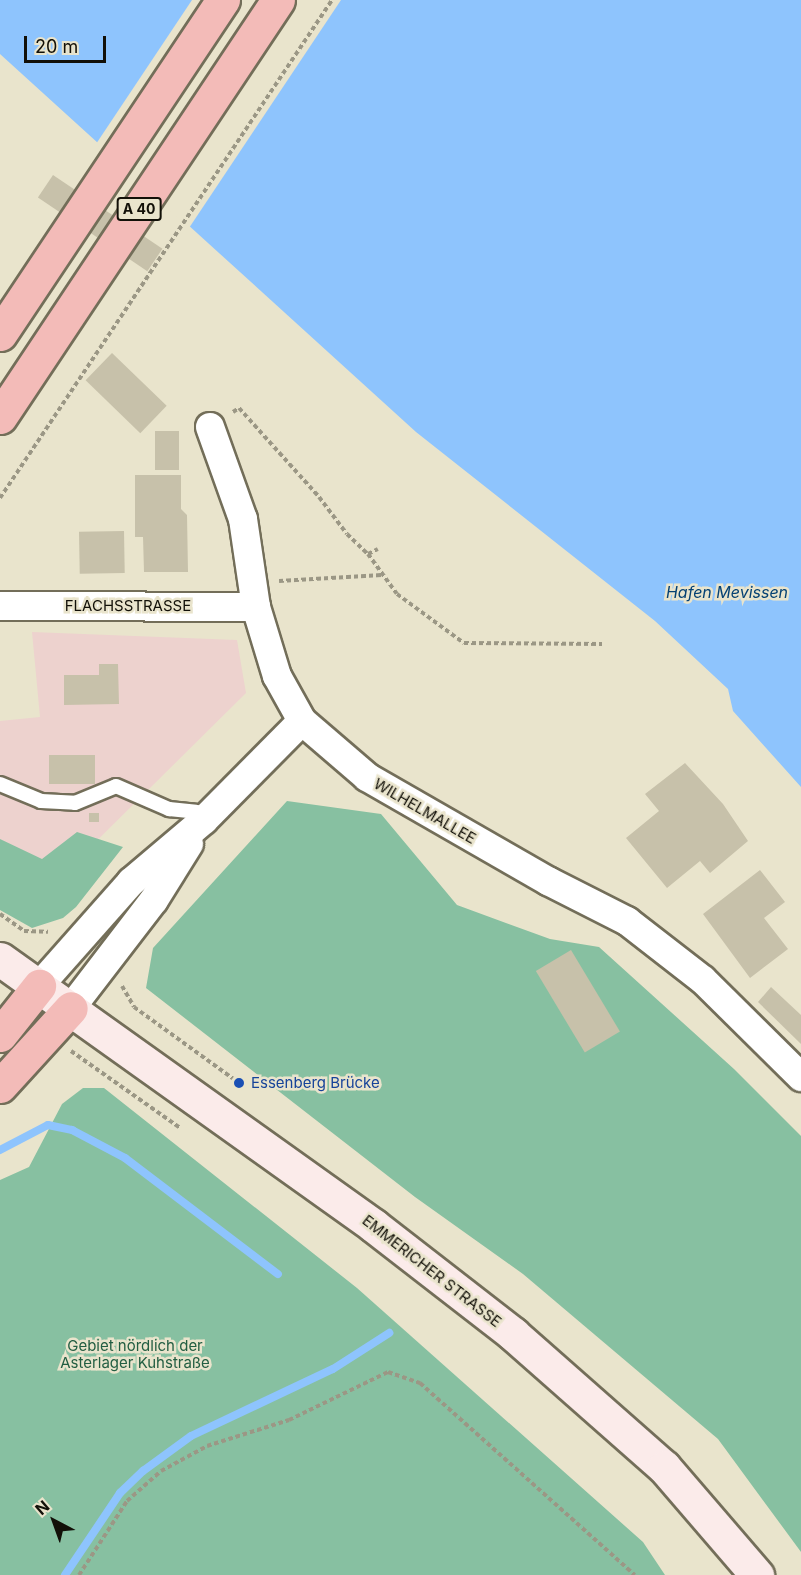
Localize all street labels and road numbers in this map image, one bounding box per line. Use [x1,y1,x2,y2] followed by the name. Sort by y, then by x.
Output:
[116,198,162,220] road number: A 40
[65,597,191,615] street label: FLACHSSTRASSE
[371,774,479,848] street label: WILHELMALLEE
[359,1211,505,1331] street label: EMMERICHER STRASSE

